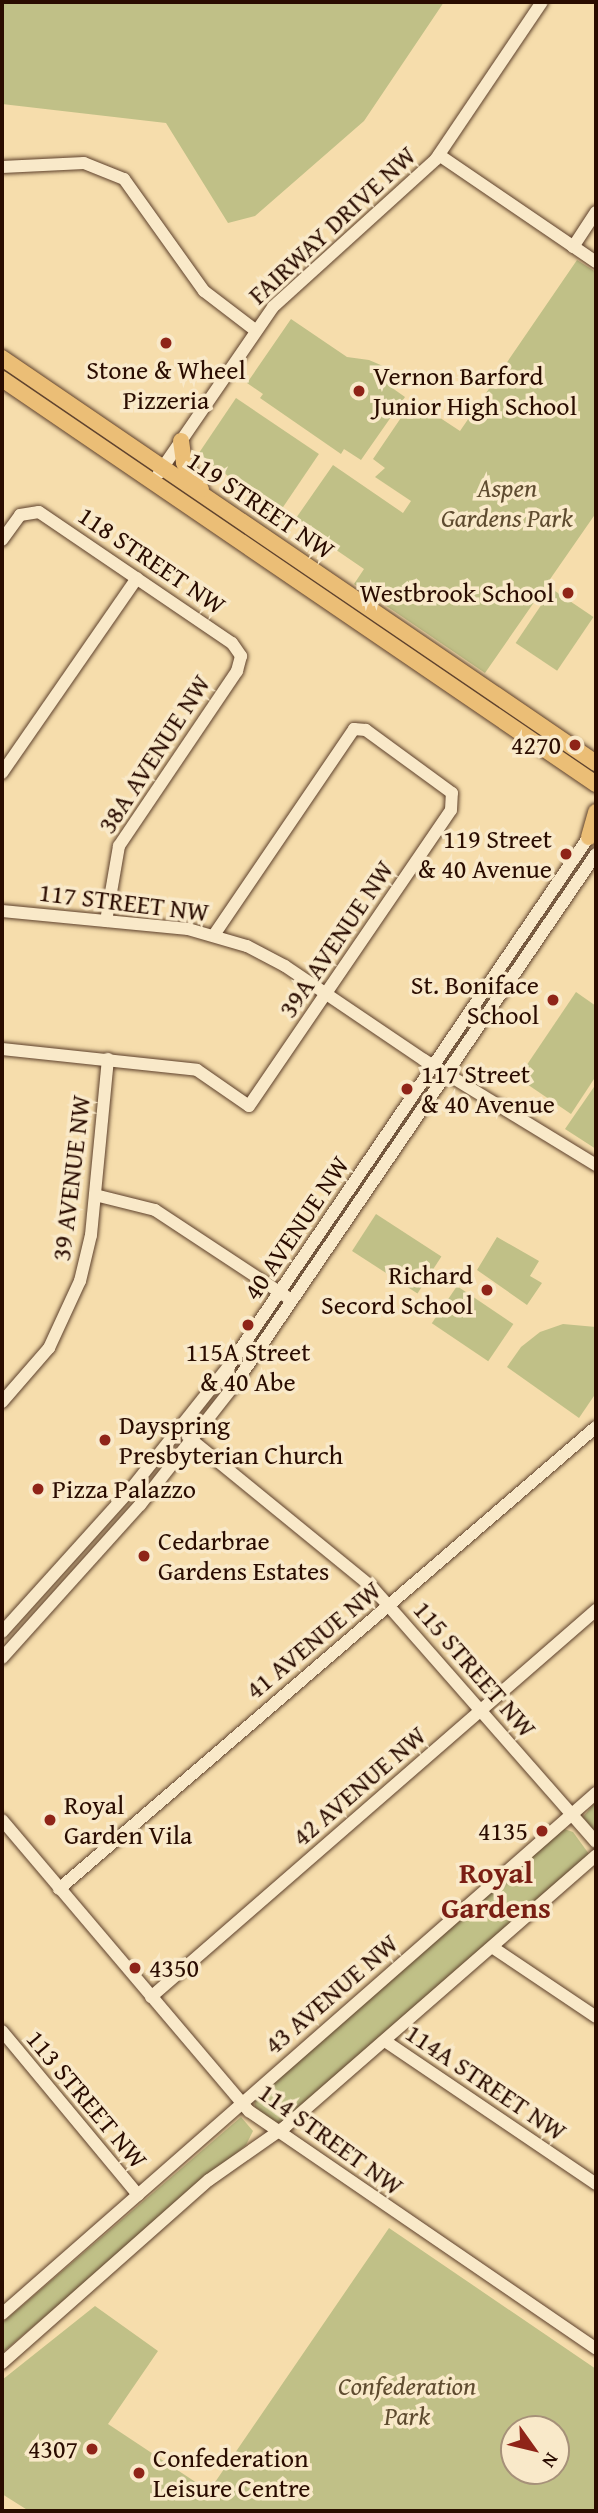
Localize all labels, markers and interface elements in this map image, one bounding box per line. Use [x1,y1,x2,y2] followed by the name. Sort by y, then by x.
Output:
[242,139,422,311] street label: FAIRWAY DRIVE NW
[158,335,174,351] marker: Stone & Wheel Pizzeria
[86,354,246,416] place label: Stone & Wheel Pizzeria
[373,360,577,422] place label: Vernon Barford Junior High School
[351,383,367,399] marker: Vernon Barford Junior High School
[181,444,341,566] street label: 119 STREET NW
[441,472,573,534] park label: Aspen Gardens Park
[72,499,232,621] street label: 118 STREET NW
[360,577,554,609] place label: Westbrook School
[560,585,576,601] marker: Westbrook School
[91,669,217,839] street label: 38A AVENUE NW
[511,729,561,761] place label: 4270
[567,737,583,753] marker: 4270
[418,823,552,884] place label: 119 Street & 40 Avenue
[558,846,574,862] marker: 119 Street & 40 Avenue
[272,855,400,1023] street label: 39A AVENUE NW
[37,876,211,928] street label: 117 STREET NW
[411,969,539,1030] place label: St. Boniface School
[545,992,561,1008] marker: St. Boniface School
[421,1058,555,1120] place label: 117 Street & 40 Avenue
[399,1081,415,1097] marker: 117 Street & 40 Avenue
[45,1093,97,1263] street label: 39 AVENUE NW
[236,1150,356,1306] street label: 40 AVENUE NW
[321,1259,473,1320] place label: Richard Secord School
[479,1282,495,1298] marker: Richard Secord School
[240,1317,256,1333] marker: 115A Street & 40 Abe
[186,1336,310,1398] place label: 115A Street & 40 Abe
[119,1409,343,1470] place label: Dayspring Presbyterian Church
[97,1432,113,1448] marker: Dayspring Presbyterian Church
[52,1473,196,1505] place label: Pizza Palazzo
[30,1481,46,1497] marker: Pizza Palazzo
[158,1525,329,1586] place label: Cedarbrae Gardens Estates
[136,1548,152,1564] marker: Cedarbrae Gardens Estates
[239,1574,387,1706] street label: 41 AVENUE NW
[407,1594,543,1744] street label: 115 STREET NW
[286,1720,432,1852] street label: 42 AVENUE NW
[64,1789,192,1850] place label: Royal Garden Vila
[42,1812,58,1828] marker: Royal Garden Vila
[478,1815,528,1847] place label: 4135
[534,1823,550,1839] marker: 4135
[441,1854,551,1924] district label: Royal Gardens
[258,1928,404,2060] street label: 43 AVENUE NW
[149,1952,199,1984] place label: 4350
[127,1960,143,1976] marker: 4350
[400,2017,572,2147] street label: 114A STREET NW
[20,2023,154,2175] street label: 113 STREET NW
[253,2076,409,2202] street label: 114 STREET NW
[338,2370,476,2432] park label: Confederation Park
[500,2415,570,2485] north arrow
[28,2433,78,2465] place label: 4307
[84,2441,100,2457] marker: 4307
[153,2442,310,2504] place label: Confederation Leisure Centre
[536,2448,566,2474] text: N
[131,2465,147,2481] marker: Confederation Leisure Centre

